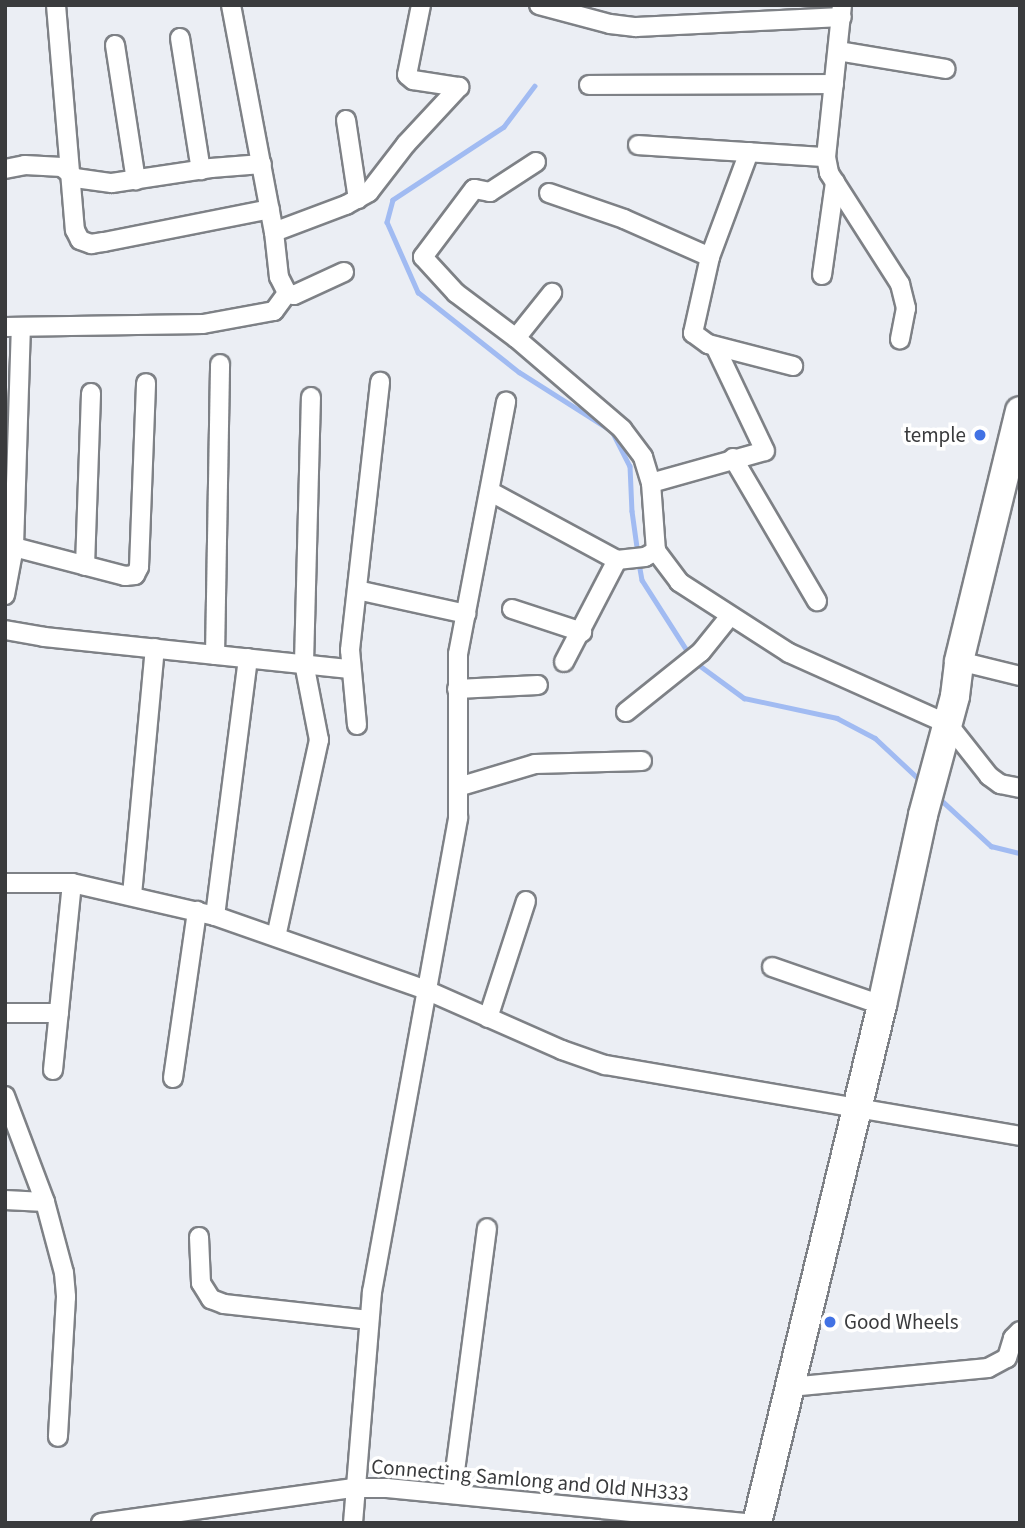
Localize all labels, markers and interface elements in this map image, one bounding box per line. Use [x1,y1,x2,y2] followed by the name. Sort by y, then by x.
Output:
[904,422,966,448] place label: temple
[972,427,988,443] marker: temple
[844,1309,958,1335] place label: Good Wheels
[822,1314,838,1330] marker: Good Wheels
[370,1454,690,1506] street label: Connecting Samlong and Old NH333

